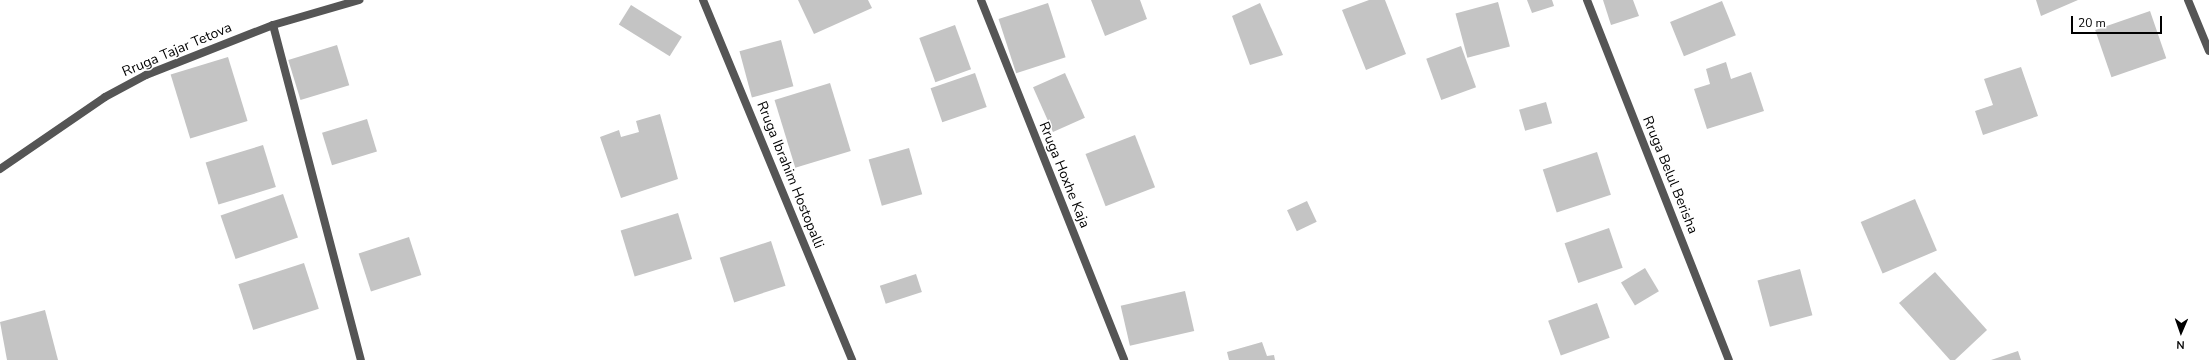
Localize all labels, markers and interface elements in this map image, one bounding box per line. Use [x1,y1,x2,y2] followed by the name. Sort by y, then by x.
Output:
[2073,8,2164,34] scale bar
[2078,15,2106,31] text: 20 m
[120,19,234,81] street label: Rruga Tajar Tetova
[753,99,827,251] street label: Rruga Ibrahim Hostopalli
[1639,114,1701,236] street label: Rruga Belul Berisha
[1035,119,1093,231] street label: Rruga Hoxhe Kaja
[2161,312,2201,352] north arrow
[2176,337,2185,352] text: N

